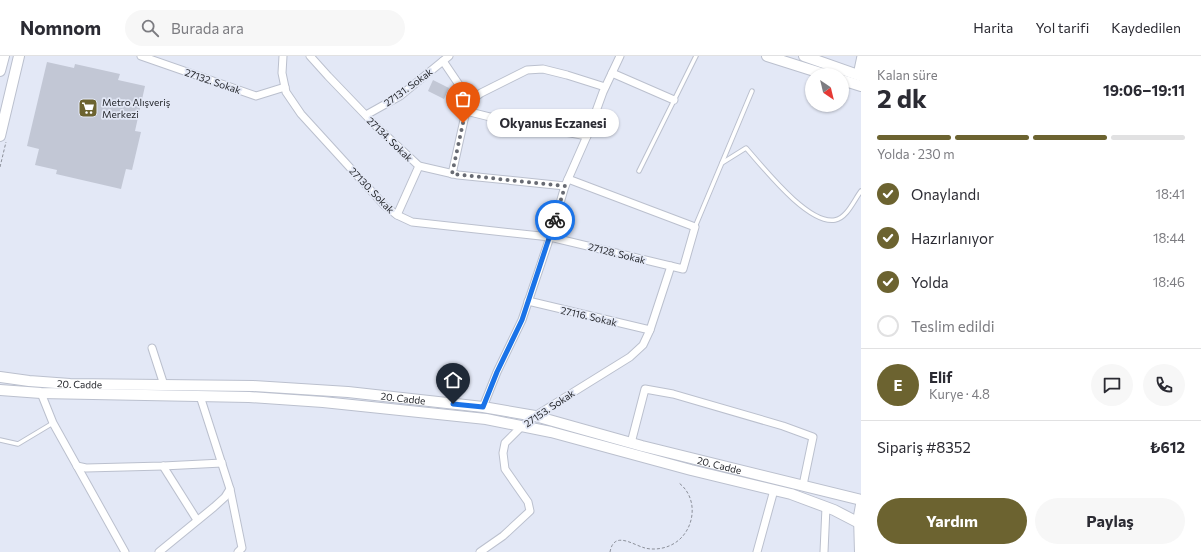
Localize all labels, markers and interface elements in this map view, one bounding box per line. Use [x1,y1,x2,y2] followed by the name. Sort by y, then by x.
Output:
[125,10,405,46] search box
[20,16,101,39] text: Nomnom
[139,17,161,39] icon: search
[171,19,244,37] text: Burada ara
[973,19,1013,36] text: Harita
[1035,19,1089,36] text: Yol tarifi
[1111,19,1181,36] text: Kaydedilen
[381,65,435,109] street label: 27131. Sokak
[183,66,243,96] street label: 27132. Sokak
[877,67,938,83] text: Kalan süre
[805,68,849,112] north arrow
[805,68,849,112] map controls
[1103,81,1185,99] text: 19:06–19:11
[446,82,480,123] pin
[877,82,927,113] text: 2 dk
[452,88,474,110] icon: bag
[102,96,171,120] place label: Metro Alışveriş Merkezi
[77,97,99,119] supermarket icon: Metro Alışveriş Merkezi
[487,109,619,137] callout: Okyanus Eczanesi
[365,114,416,164] street label: 27134. Sokak
[499,115,607,131] text: Okyanus Eczanesi
[877,146,955,162] text: Yolda · 230 m
[347,164,397,216] street label: 27130. Sokak
[877,183,899,205] icon: check
[911,185,980,203] text: Onaylandı
[1156,186,1185,202] text: 18:41
[535,200,575,240] courier
[544,209,566,231] icon: bike
[877,227,899,249] icon: check
[911,229,994,247] text: Hazırlanıyor
[1153,230,1185,246] text: 18:44
[587,240,647,266] street label: 27128. Sokak
[877,271,899,293] icon: check
[911,273,949,291] text: Yolda
[1153,274,1185,290] text: 18:46
[560,304,619,328] street label: 27116. Sokak
[911,317,995,335] text: Teslim edildi
[436,363,470,404] pin
[1091,364,1133,406] button: chat
[1143,364,1185,406] button: phone
[929,368,952,386] text: Elif
[442,369,464,391] icon: home
[894,376,902,394] text: E
[57,377,102,390] street label: 20. Cadde
[521,386,577,429] street label: 27153. Sokak
[929,386,990,402] text: Kurye · 4.8
[380,390,426,407] street label: 20. Cadde
[877,438,971,456] text: Sipariş #8352
[1150,438,1185,456] text: ₺612
[696,454,743,476] street label: 20. Cadde
[877,498,1027,544] button: Yardım
[1035,498,1185,544] button: Paylaş

